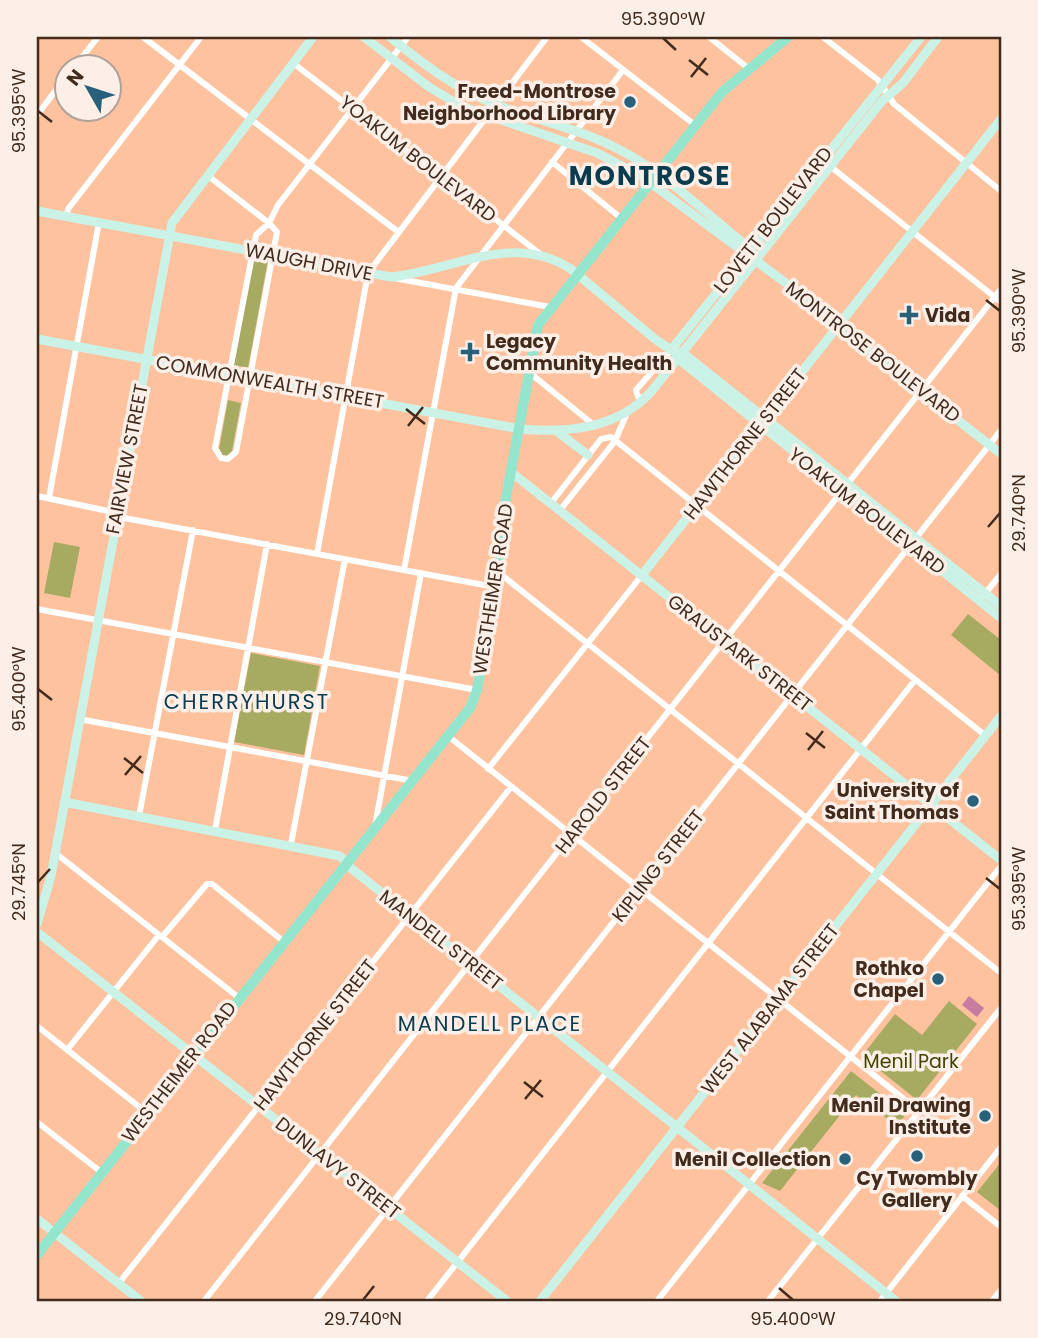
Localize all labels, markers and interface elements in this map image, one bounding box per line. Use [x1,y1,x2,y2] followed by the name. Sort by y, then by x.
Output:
[621,6,706,31] text: 95.390°W
[52,52,122,122] north arrow
[60,64,90,92] text: N
[6,68,31,153] text: 95.395°W
[403,78,617,127] place label: Freed-Montrose Neighborhood Library
[334,89,502,229] street label: YOAKUM BOULEVARD
[622,94,638,110] marker: Freed-Montrose Neighborhood Library
[707,141,839,299] street label: LOVETT BOULEVARD
[569,158,731,194] district label: MONTROSE
[243,236,375,288] street label: WAUGH DRIVE
[1006,268,1031,353] text: 95.390°W
[780,275,966,429] street label: MONTROSE BOULEVARD
[925,302,970,329] place label: Vida
[899,305,919,325] marker: Vida
[486,328,672,377] place label: Legacy Community Health
[460,342,480,362] marker: Legacy Community Health
[154,349,386,415] street label: COMMONWEALTH STREET
[677,363,813,525] street label: HAWTHORNE STREET
[99,382,155,536] street label: FAIRVIEW STREET
[783,441,951,581] street label: YOAKUM BOULEVARD
[1006,474,1031,552] text: 29.740°N
[466,502,520,676] street label: WESTHEIMER ROAD
[662,588,818,718] street label: GRAUSTARK STREET
[6,646,31,732] text: 95.400°W
[164,687,330,716] district label: CHERRYHURST
[549,731,657,859] street label: HAROLD STREET
[824,777,959,826] place label: University of Saint Thomas
[965,793,981,809] marker: University of Saint Thomas
[606,804,710,928] street label: KIPLING STREET
[6,843,31,921] text: 29.745°N
[1006,846,1031,931] text: 95.395°W
[374,883,508,997] street label: MANDELL STREET
[695,918,845,1100] street label: WEST ALABAMA STREET
[247,954,383,1116] street label: HAWTHORNE STREET
[854,955,924,1004] place label: Rothko Chapel
[930,971,946,987] marker: Rothko Chapel
[115,996,243,1148] street label: WESTHEIMER ROAD
[398,1009,582,1038] district label: MANDELL PLACE
[863,1048,959,1075] park label: Menil Park
[831,1092,971,1141] place label: Menil Drawing Institute
[977,1108,993,1124] marker: Menil Drawing Institute
[270,1110,406,1226] street label: DUNLAVY STREET
[675,1146,831,1173] place label: Menil Collection
[909,1148,925,1164] marker: Cy Twombly Gallery
[837,1151,853,1167] marker: Menil Collection
[857,1165,978,1214] place label: Cy Twombly Gallery
[324,1306,402,1331] text: 29.740°N
[750,1306,836,1331] text: 95.400°W

